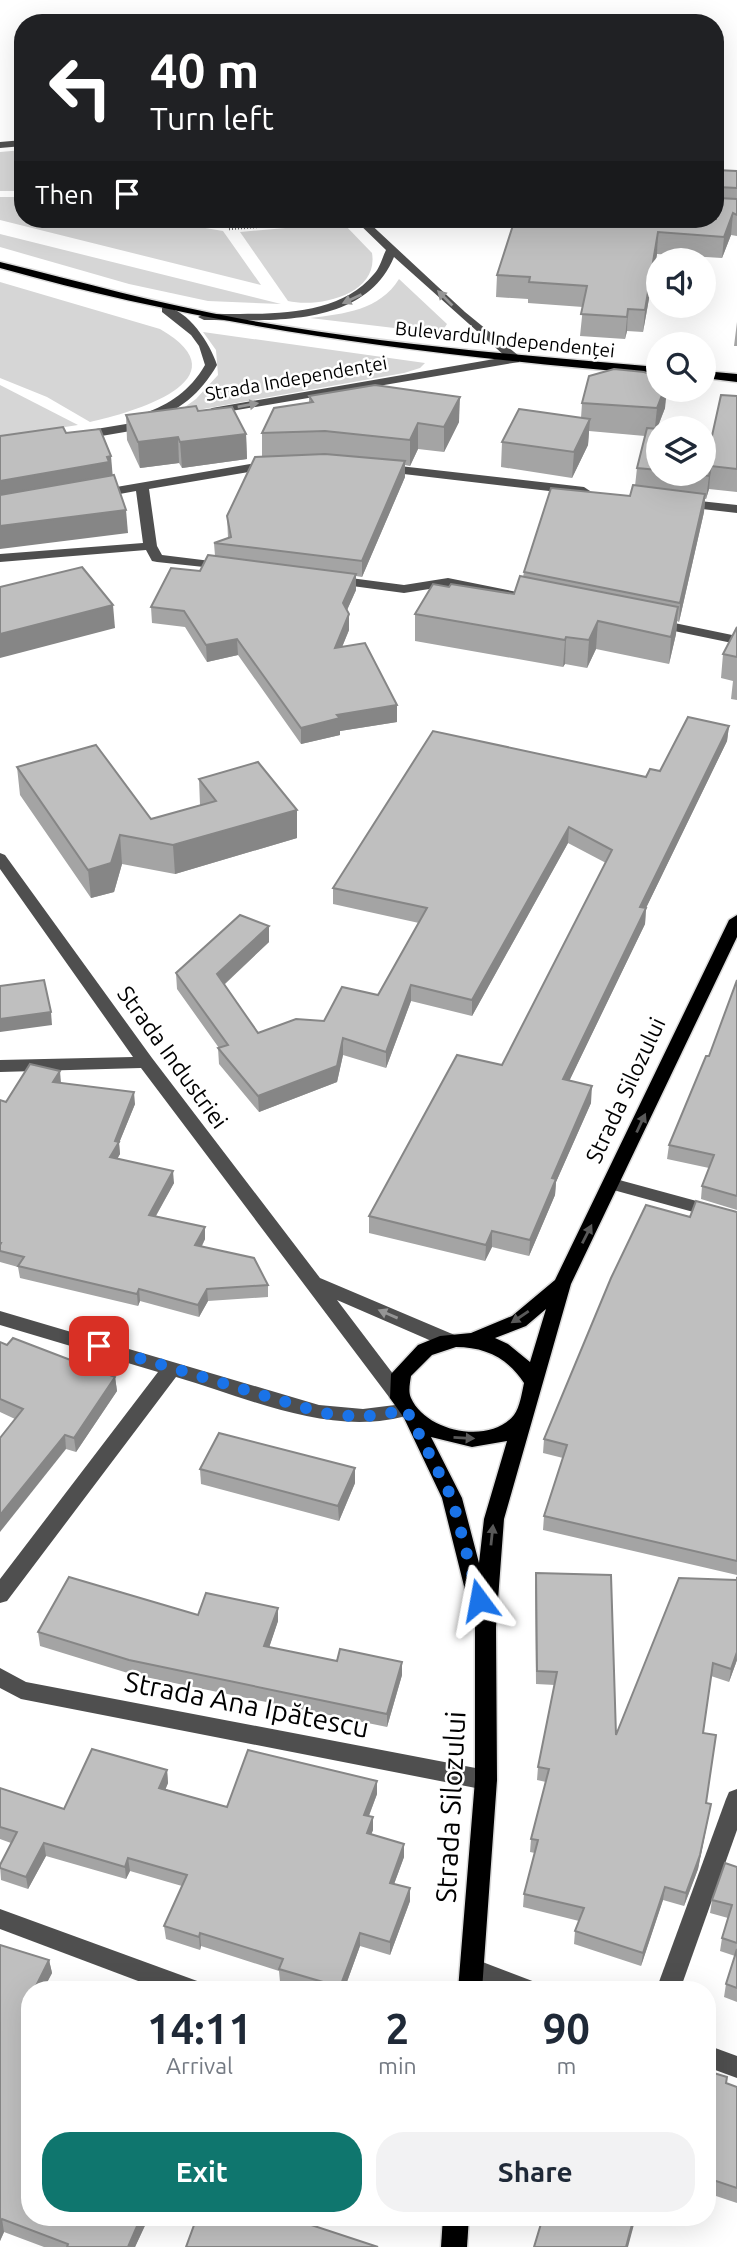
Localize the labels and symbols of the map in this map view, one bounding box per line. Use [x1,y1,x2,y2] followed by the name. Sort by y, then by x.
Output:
[437,290,454,307] one-way arrow
[342,293,362,305] one-way arrow
[394,317,616,361] street label: Bulevardul Independenței
[203,351,389,405] street label: Strada Independenței
[237,400,259,411] one-way arrow
[113,981,233,1133] street label: Strada Industriei
[580,1013,670,1167] street label: Strada Silozului
[636,1112,647,1133] one-way arrow
[581,1224,592,1244] one-way arrow
[377,1308,398,1319] one-way arrow
[510,1311,530,1324] one-way arrow
[69,1316,129,1376] pin
[453,1433,475,1444] one-way arrow
[487,1524,498,1546] one-way arrow
[442,1563,516,1637] position arrow
[122,1665,372,1743] street label: Strada Ana Ipătescu
[430,1710,470,1904] street label: Strada Silozului

